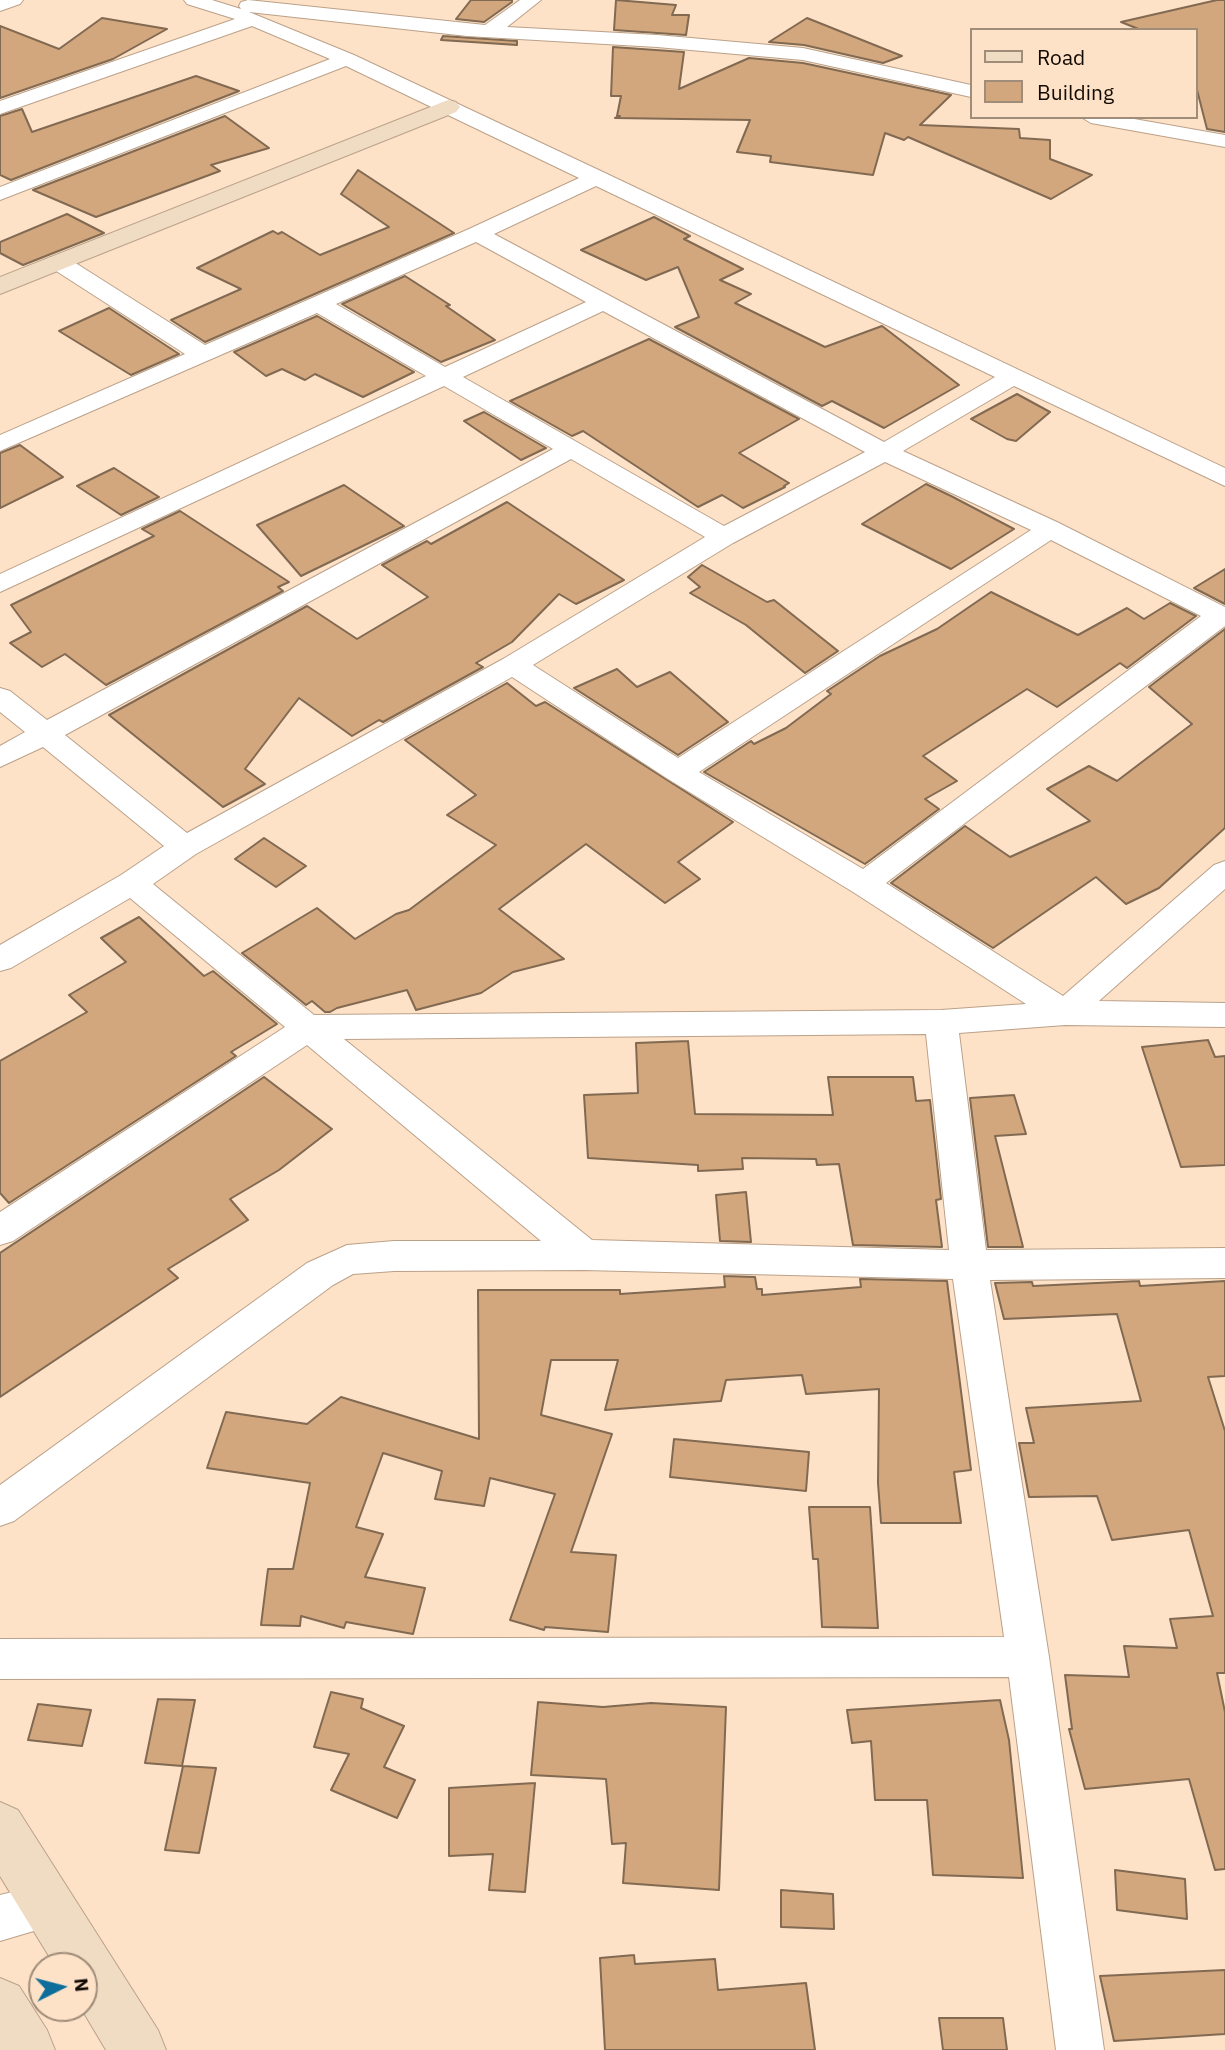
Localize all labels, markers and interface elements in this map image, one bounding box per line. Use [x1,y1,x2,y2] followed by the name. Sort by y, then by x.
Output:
[970,28,1197,119] legend
[1037,43,1085,71] text: Road
[1037,78,1114,106] text: Building
[28,1952,98,2022] north arrow
[69,1977,95,1993] text: N

